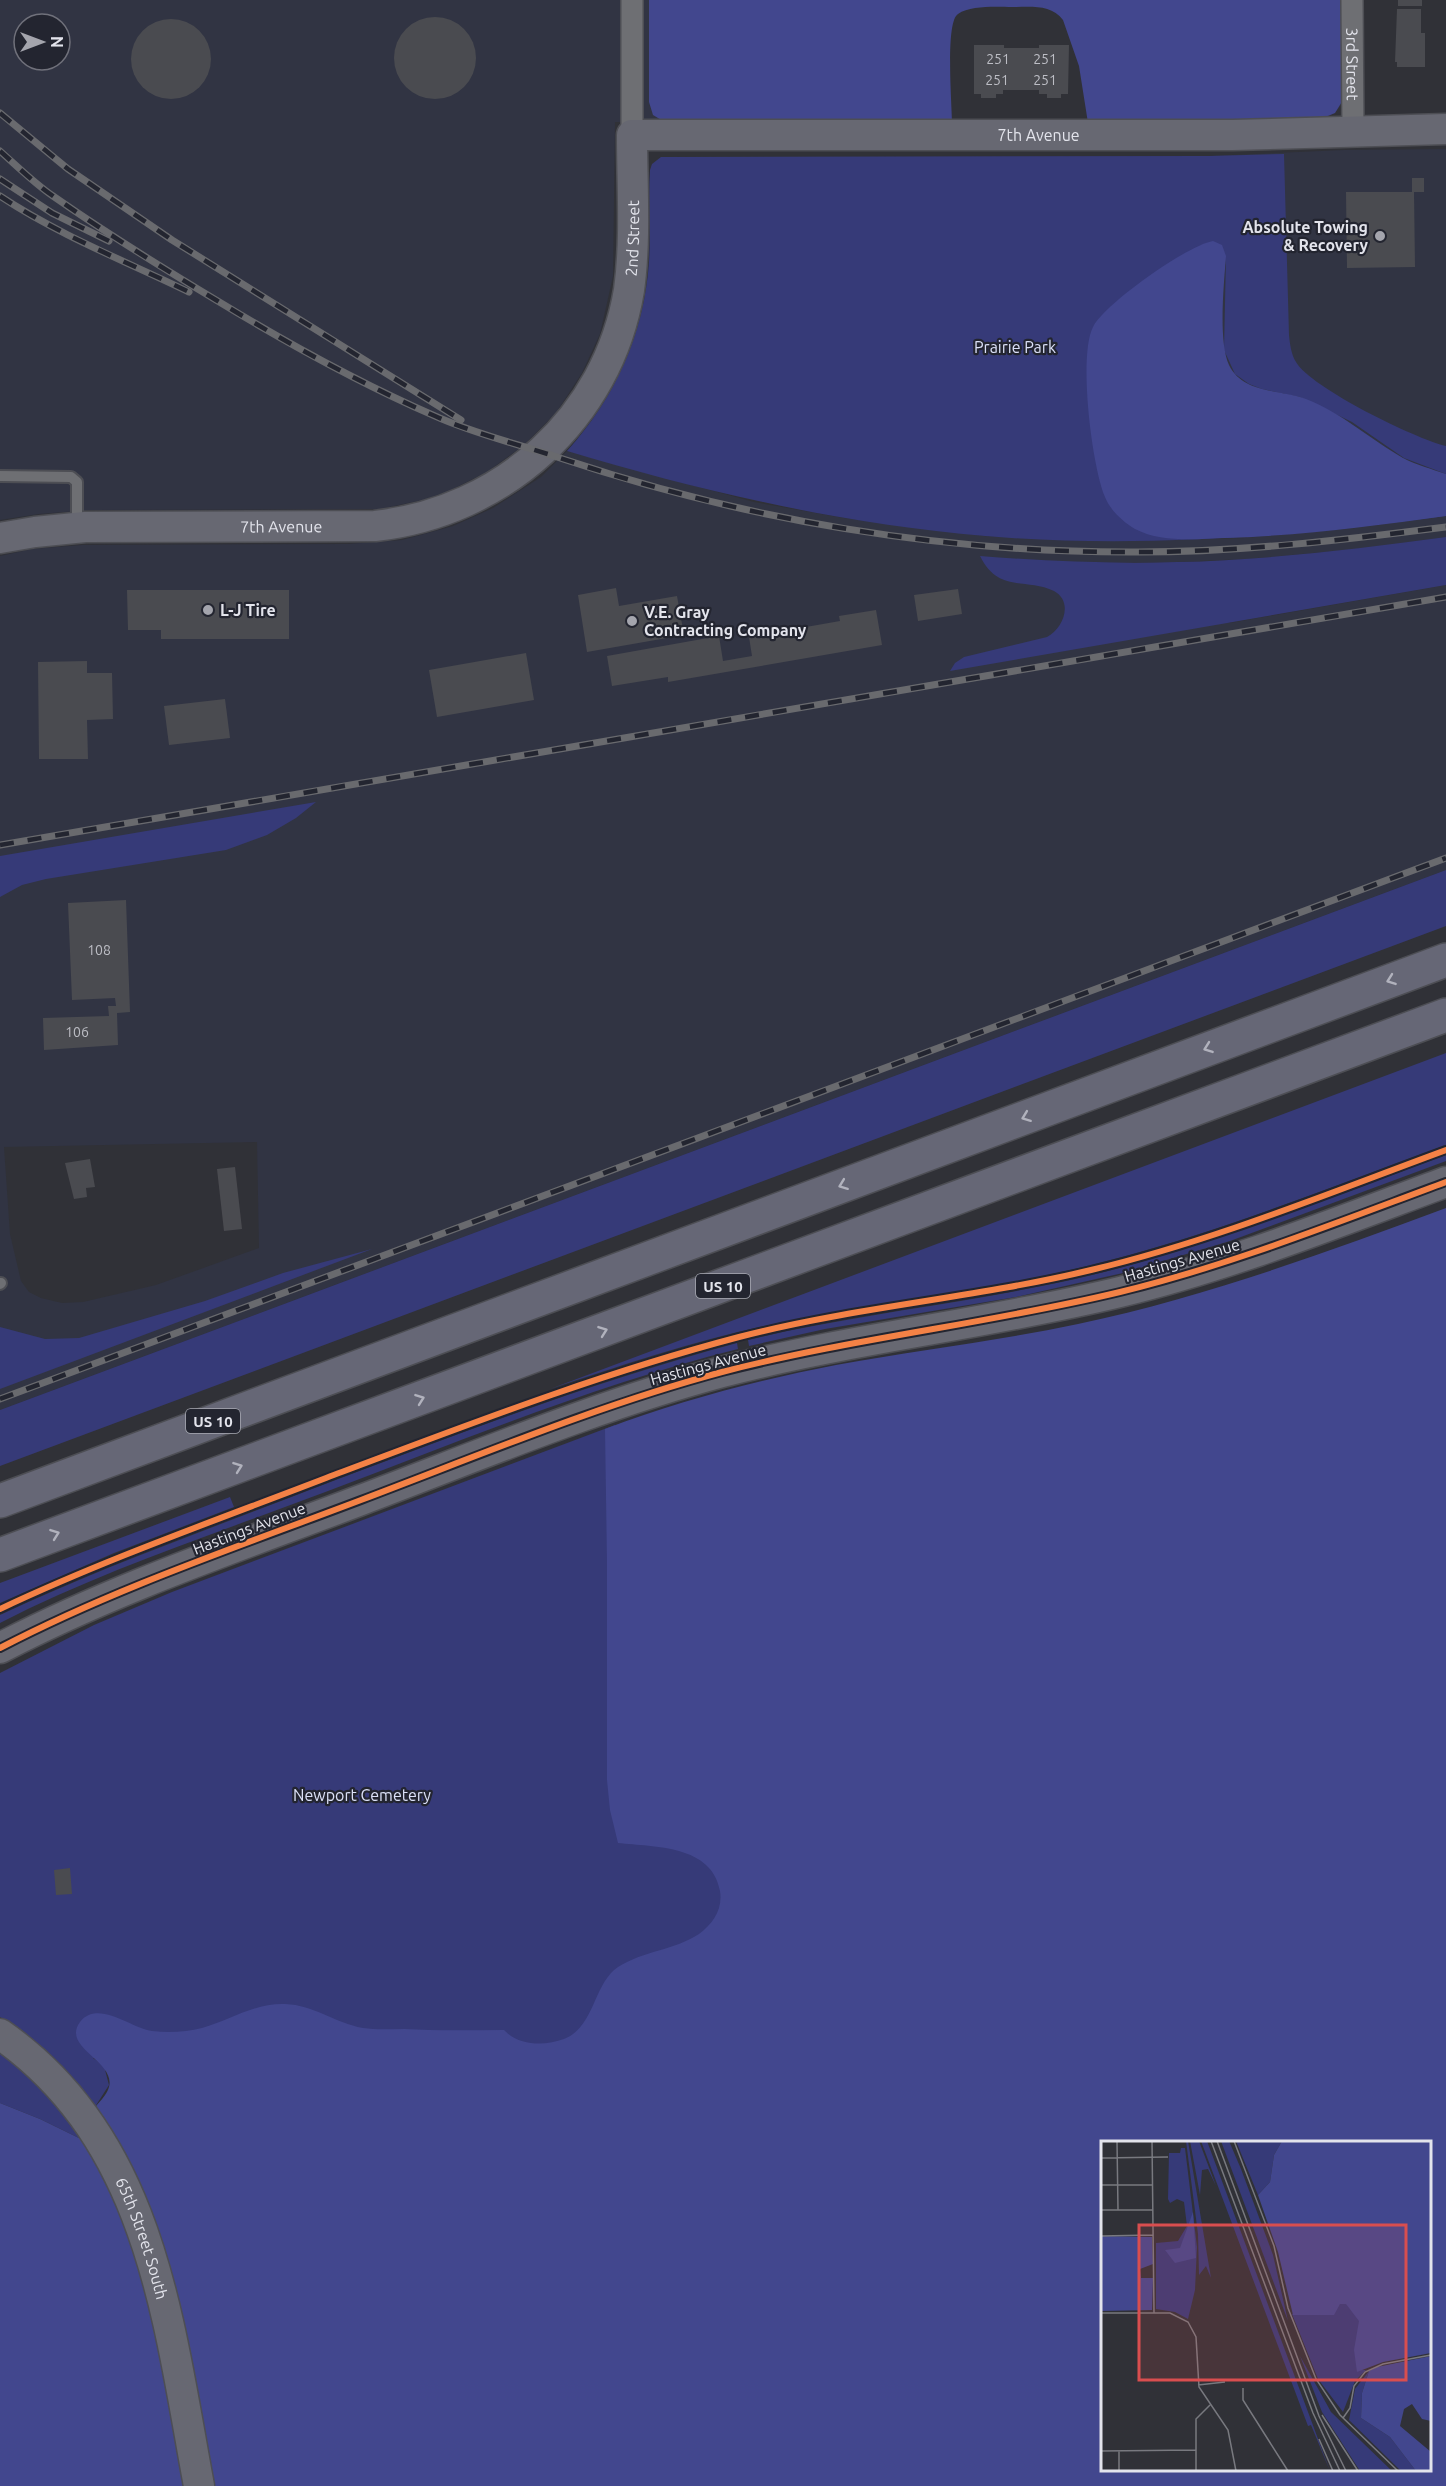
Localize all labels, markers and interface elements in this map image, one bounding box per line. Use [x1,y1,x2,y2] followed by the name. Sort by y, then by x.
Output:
[12,12,72,72] north arrow
[1343,27,1362,101] street label: 3rd Street
[48,36,66,48] text: N
[986,51,1010,67] house number: 251
[1033,51,1057,67] house number: 251
[985,72,1009,88] house number: 251
[1033,72,1057,88] house number: 251
[998,126,1080,144] street label: 7th Avenue
[622,200,642,277] street label: 2nd Street
[1242,218,1368,254] place label: Absolute Towing & Recovery
[1373,229,1387,243] marker: Absolute Towing & Recovery
[974,338,1056,356] park label: Prairie Park
[240,517,322,535] street label: 7th Avenue
[220,601,276,619] place label: L-J Tire
[201,603,215,617] marker: L-J Tire
[644,603,807,639] place label: V.E. Gray Contracting Company
[625,614,639,628] marker: V.E. Gray Contracting Company
[87,942,111,958] house number: 108
[1386,973,1397,986] one-way arrow
[65,1024,89,1040] house number: 106
[1204,1041,1214,1054] one-way arrow
[1021,1109,1032,1122] one-way arrow
[838,1178,849,1190] one-way arrow
[1122,1235,1242,1285] street label: Hastings Avenue
[696,1274,750,1298] road number: US 10
[597,1325,608,1338] one-way arrow
[648,1340,768,1388] street label: Hastings Avenue
[415,1393,425,1406] one-way arrow
[186,1409,240,1433] road number: US 10
[232,1461,242,1474] one-way arrow
[190,1498,308,1558] street label: Hastings Avenue
[49,1529,60,1542] one-way arrow
[293,1786,431,1804] park label: Newport Cemetery
[1101,2141,1431,2471] inset map
[112,2174,171,2301] street label: 65th Street South

